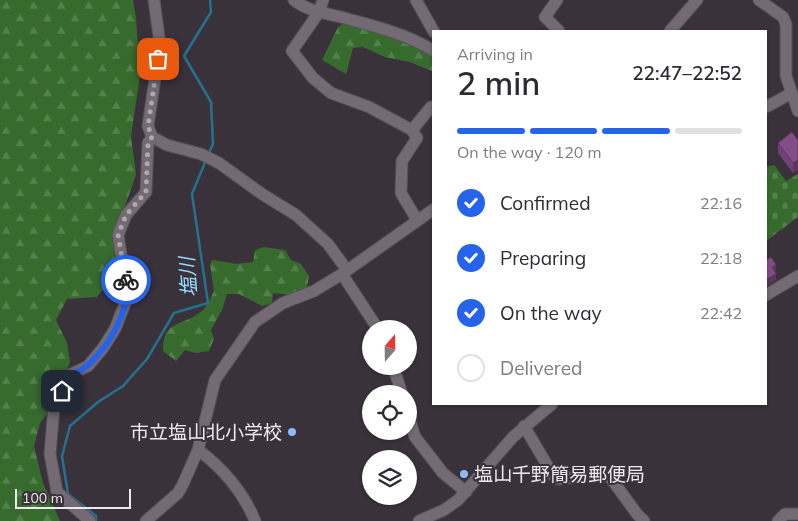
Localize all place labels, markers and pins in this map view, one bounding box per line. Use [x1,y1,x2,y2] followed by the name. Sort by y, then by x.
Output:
[137,38,179,80] pin
[41,370,83,412] pin
[130,420,282,444] place label: 市立塩山北小学校
[286,426,298,438] marker: 市立塩山北小学校
[474,462,645,486] place label: 塩山千野簡易郵便局
[458,468,470,480] marker: 塩山千野簡易郵便局

